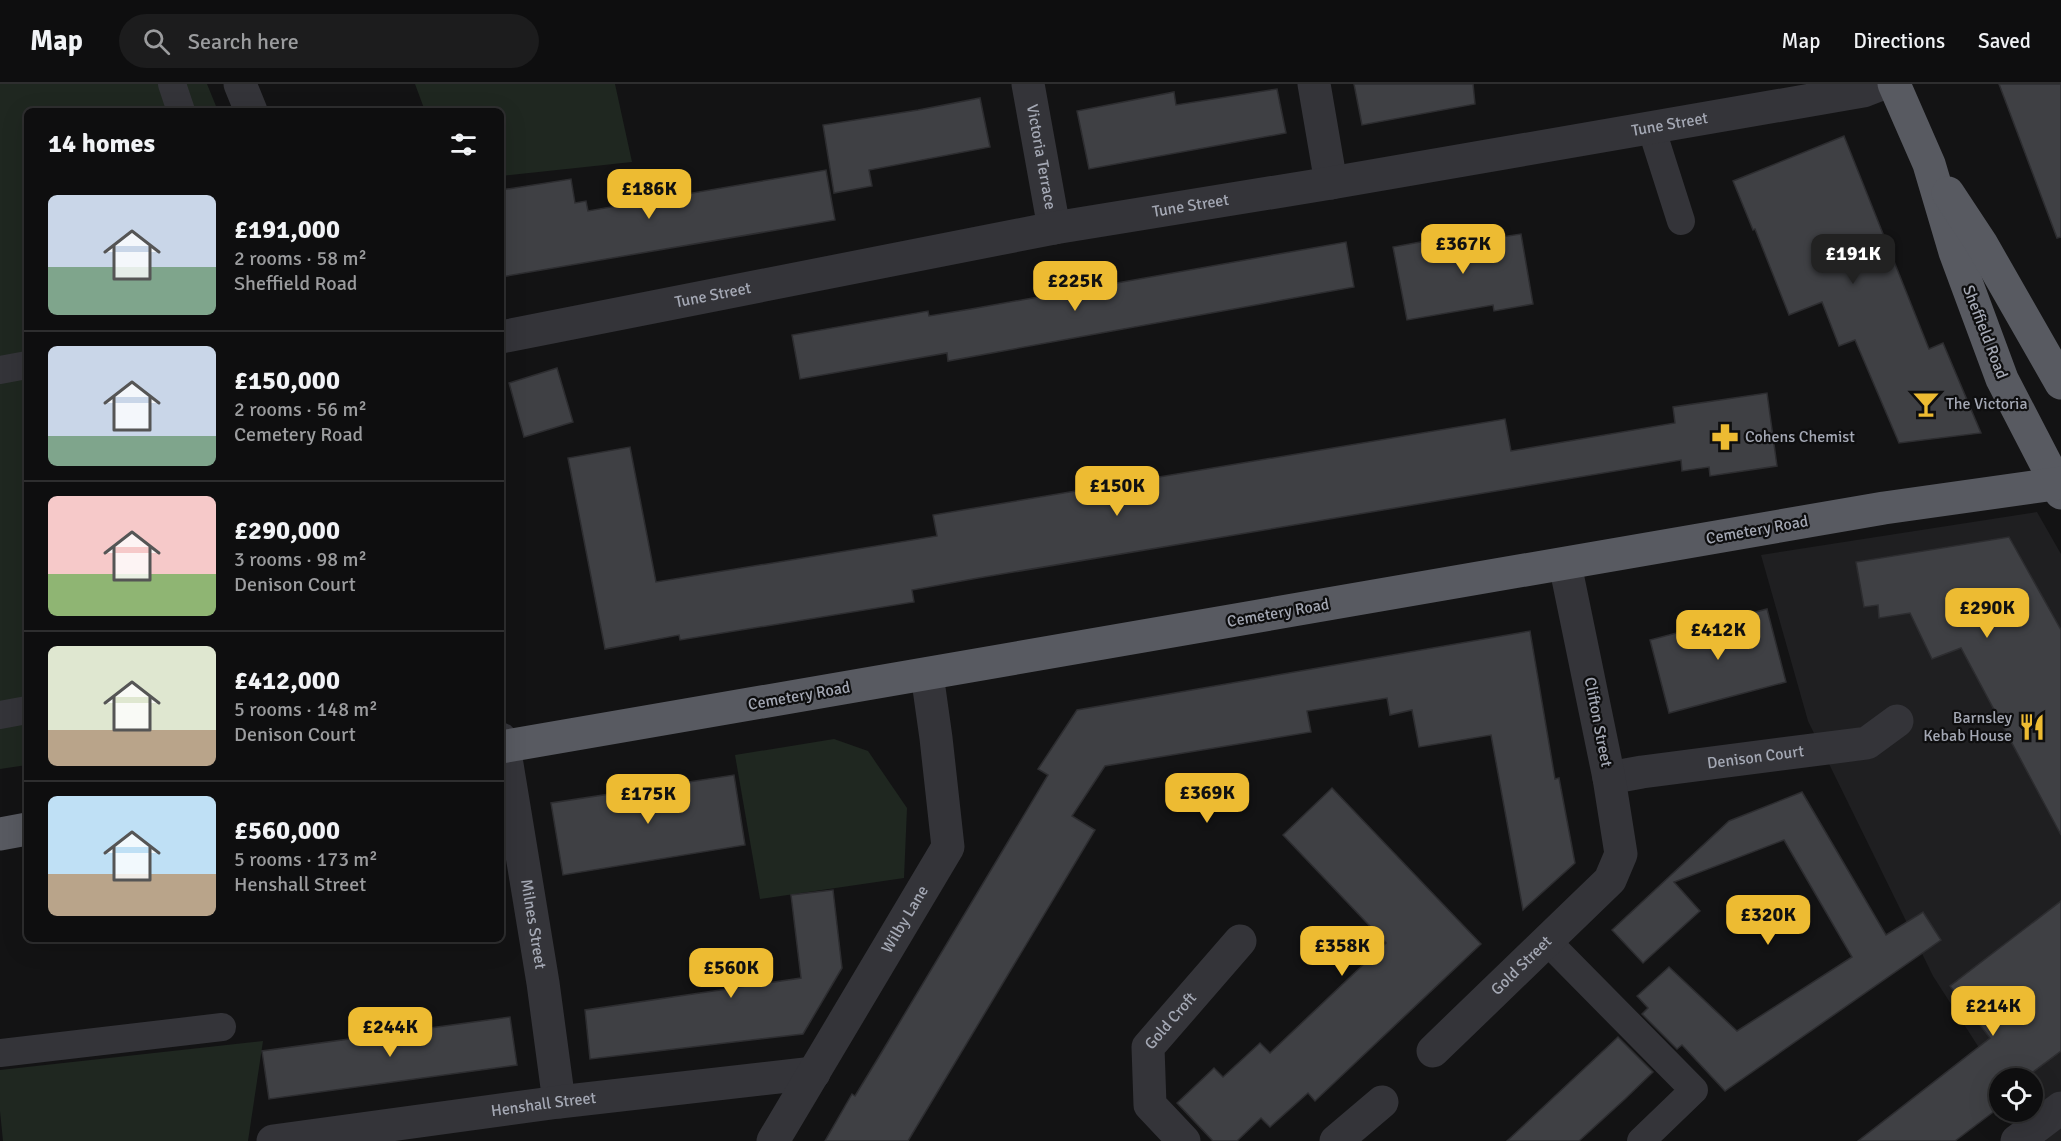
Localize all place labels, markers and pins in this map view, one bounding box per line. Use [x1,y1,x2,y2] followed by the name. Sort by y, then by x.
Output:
[607,169,691,220] pin: £186K
[1421,224,1505,275] pin: £367K
[1811,234,1895,285] pin: £191K
[1033,261,1117,312] pin: £225K
[1911,389,1941,419] bar icon: The Victoria
[1946,394,2028,414] place label: The Victoria
[1710,422,1740,452] pharmacy icon: Cohens Chemist
[1745,427,1855,447] place label: Cohens Chemist
[1075,466,1159,517] pin: £150K
[1945,588,2029,639] pin: £290K
[1676,610,1760,661] pin: £412K
[1923,708,2013,746] place label: Barnsley Kebab House
[2017,712,2047,742] restaurant icon: Barnsley Kebab House
[1165,773,1249,824] pin: £369K
[606,774,690,825] pin: £175K
[1726,895,1810,946] pin: £320K
[1300,926,1384,977] pin: £358K
[689,948,773,999] pin: £560K
[1951,986,2035,1037] pin: £214K
[348,1007,432,1058] pin: £244K

